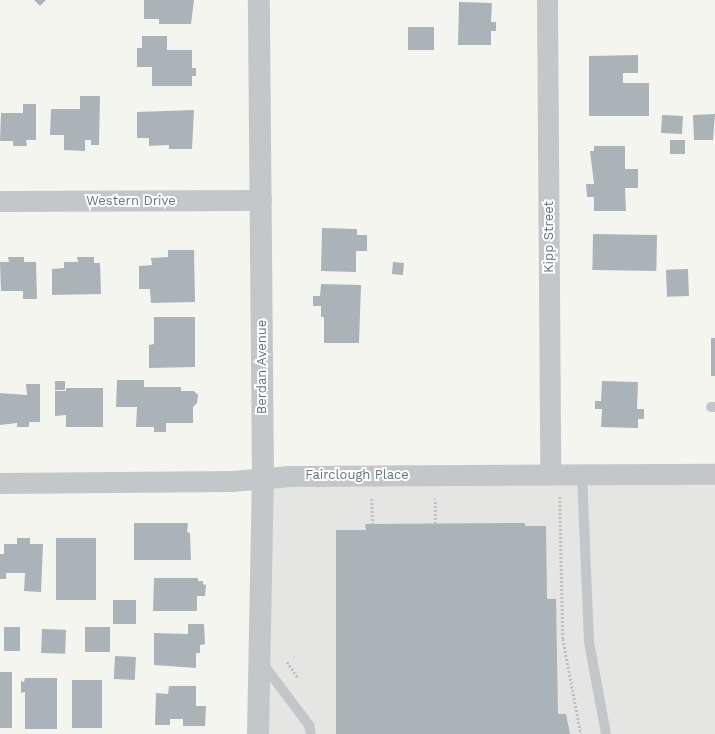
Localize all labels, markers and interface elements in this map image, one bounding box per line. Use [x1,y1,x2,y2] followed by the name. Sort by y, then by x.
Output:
[86,193,176,209] street label: Western Drive
[541,201,557,273] street label: Kipp Street
[254,319,270,415] street label: Berdan Avenue
[305,467,409,483] street label: Fairclough Place

